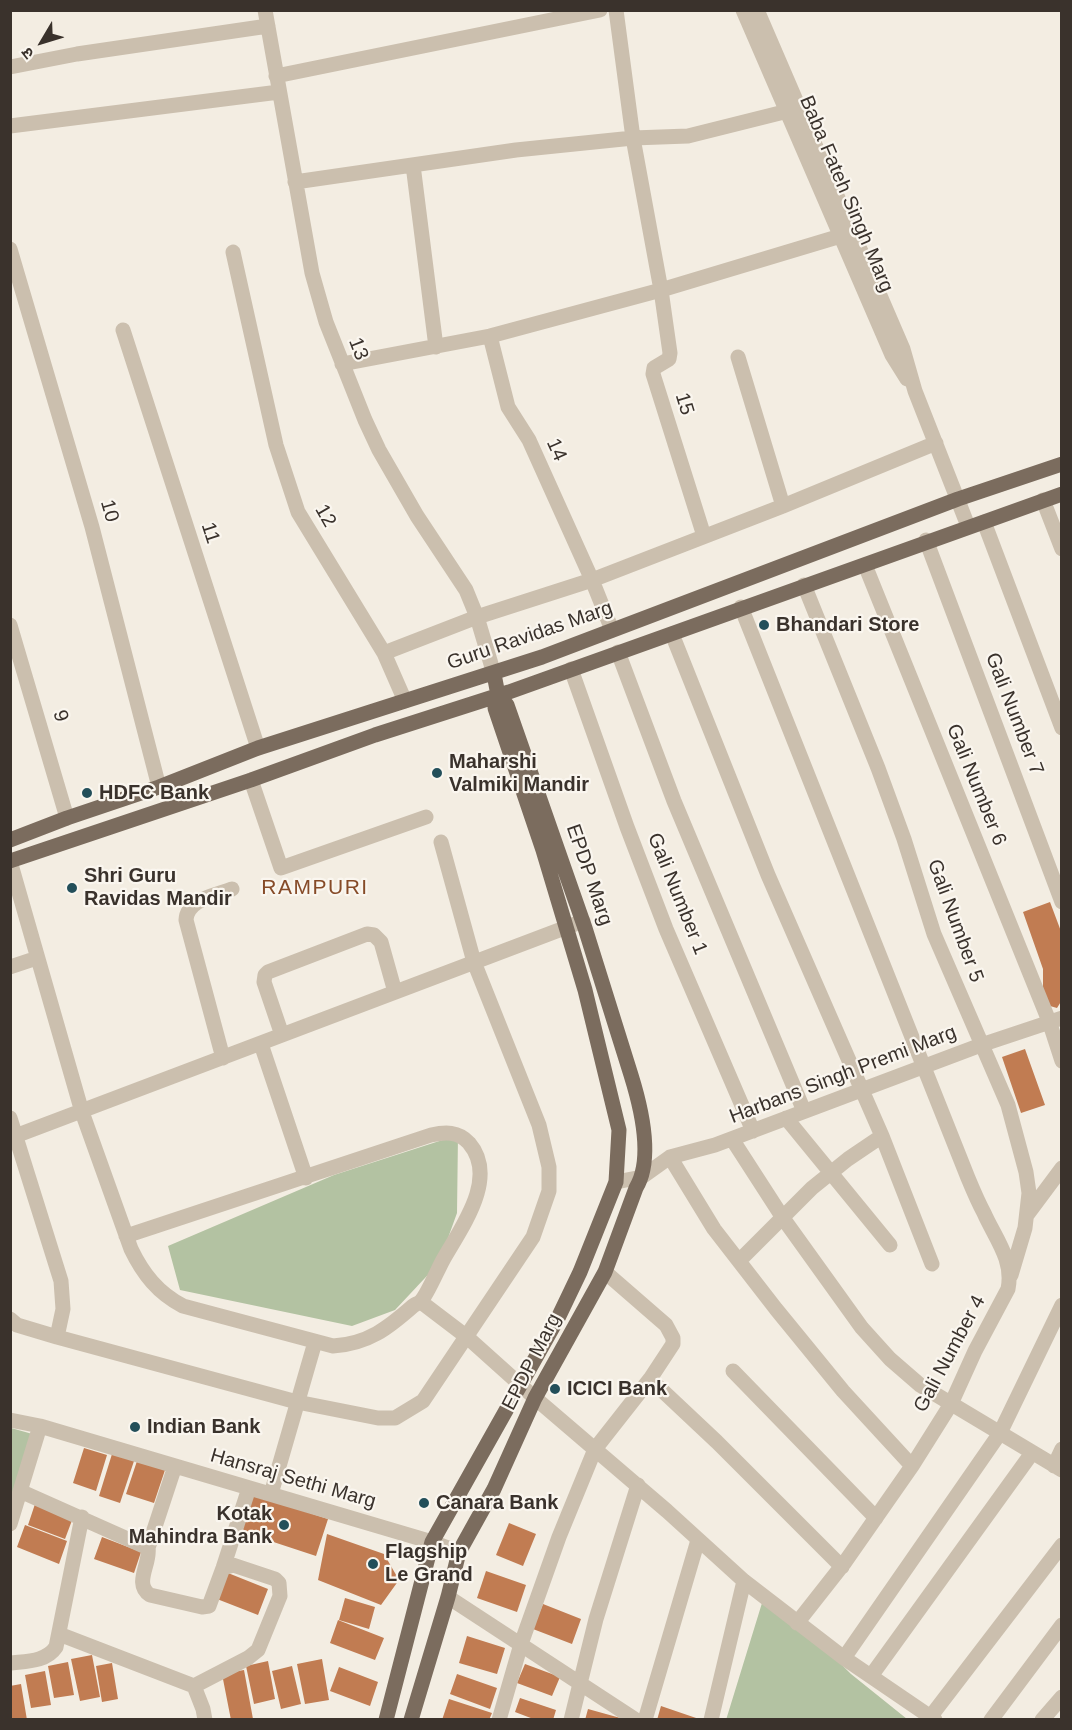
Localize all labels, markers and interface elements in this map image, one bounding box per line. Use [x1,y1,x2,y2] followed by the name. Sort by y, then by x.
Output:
[12,12,72,72] north arrow
[18,44,37,62] text: उ
[794,92,898,296] street label: Baba Fateh Singh Marg
[343,334,373,364] street label: 13
[669,390,699,418] street label: 15
[541,435,571,465] street label: 14
[94,497,124,525] street label: 10
[309,500,341,532] street label: 12
[195,519,225,547] street label: 11
[444,596,616,676] street label: Guru Ravidas Marg
[776,613,919,637] place label: Bhandari Store
[757,618,771,632] marker: Bhandari Store
[980,650,1048,778] street label: Gali Number 7
[47,707,73,725] street label: 9
[941,721,1011,849] street label: Gali Number 6
[449,750,589,797] place label: Maharshi Valmiki Mandir
[430,766,444,780] marker: Maharshi Valmiki Mandir
[99,781,209,805] place label: HDFC Bank
[80,786,94,800] marker: HDFC Bank
[560,821,618,929] street label: EPDP Marg
[642,830,712,958] street label: Gali Number 1
[922,856,988,986] street label: Gali Number 5
[84,864,232,911] place label: Shri Guru Ravidas Mandir
[261,875,369,901] district label: RAMPURI
[65,881,79,895] marker: Shri Guru Ravidas Mandir
[726,1021,960,1129] street label: Harbans Singh Premi Marg
[909,1291,991,1417] street label: Gali Number 4
[497,1310,567,1414] street label: EPDP Marg
[567,1377,667,1401] place label: ICICI Bank
[548,1382,562,1396] marker: ICICI Bank
[147,1415,260,1439] place label: Indian Bank
[128,1420,142,1434] marker: Indian Bank
[207,1444,379,1514] street label: Hansraj Sethi Marg
[436,1491,558,1515] place label: Canara Bank
[417,1496,431,1510] marker: Canara Bank
[129,1502,272,1549] place label: Kotak Mahindra Bank
[277,1518,291,1532] marker: Kotak Mahindra Bank
[385,1540,473,1587] place label: Flagship Le Grand
[366,1557,380,1571] marker: Flagship Le Grand

